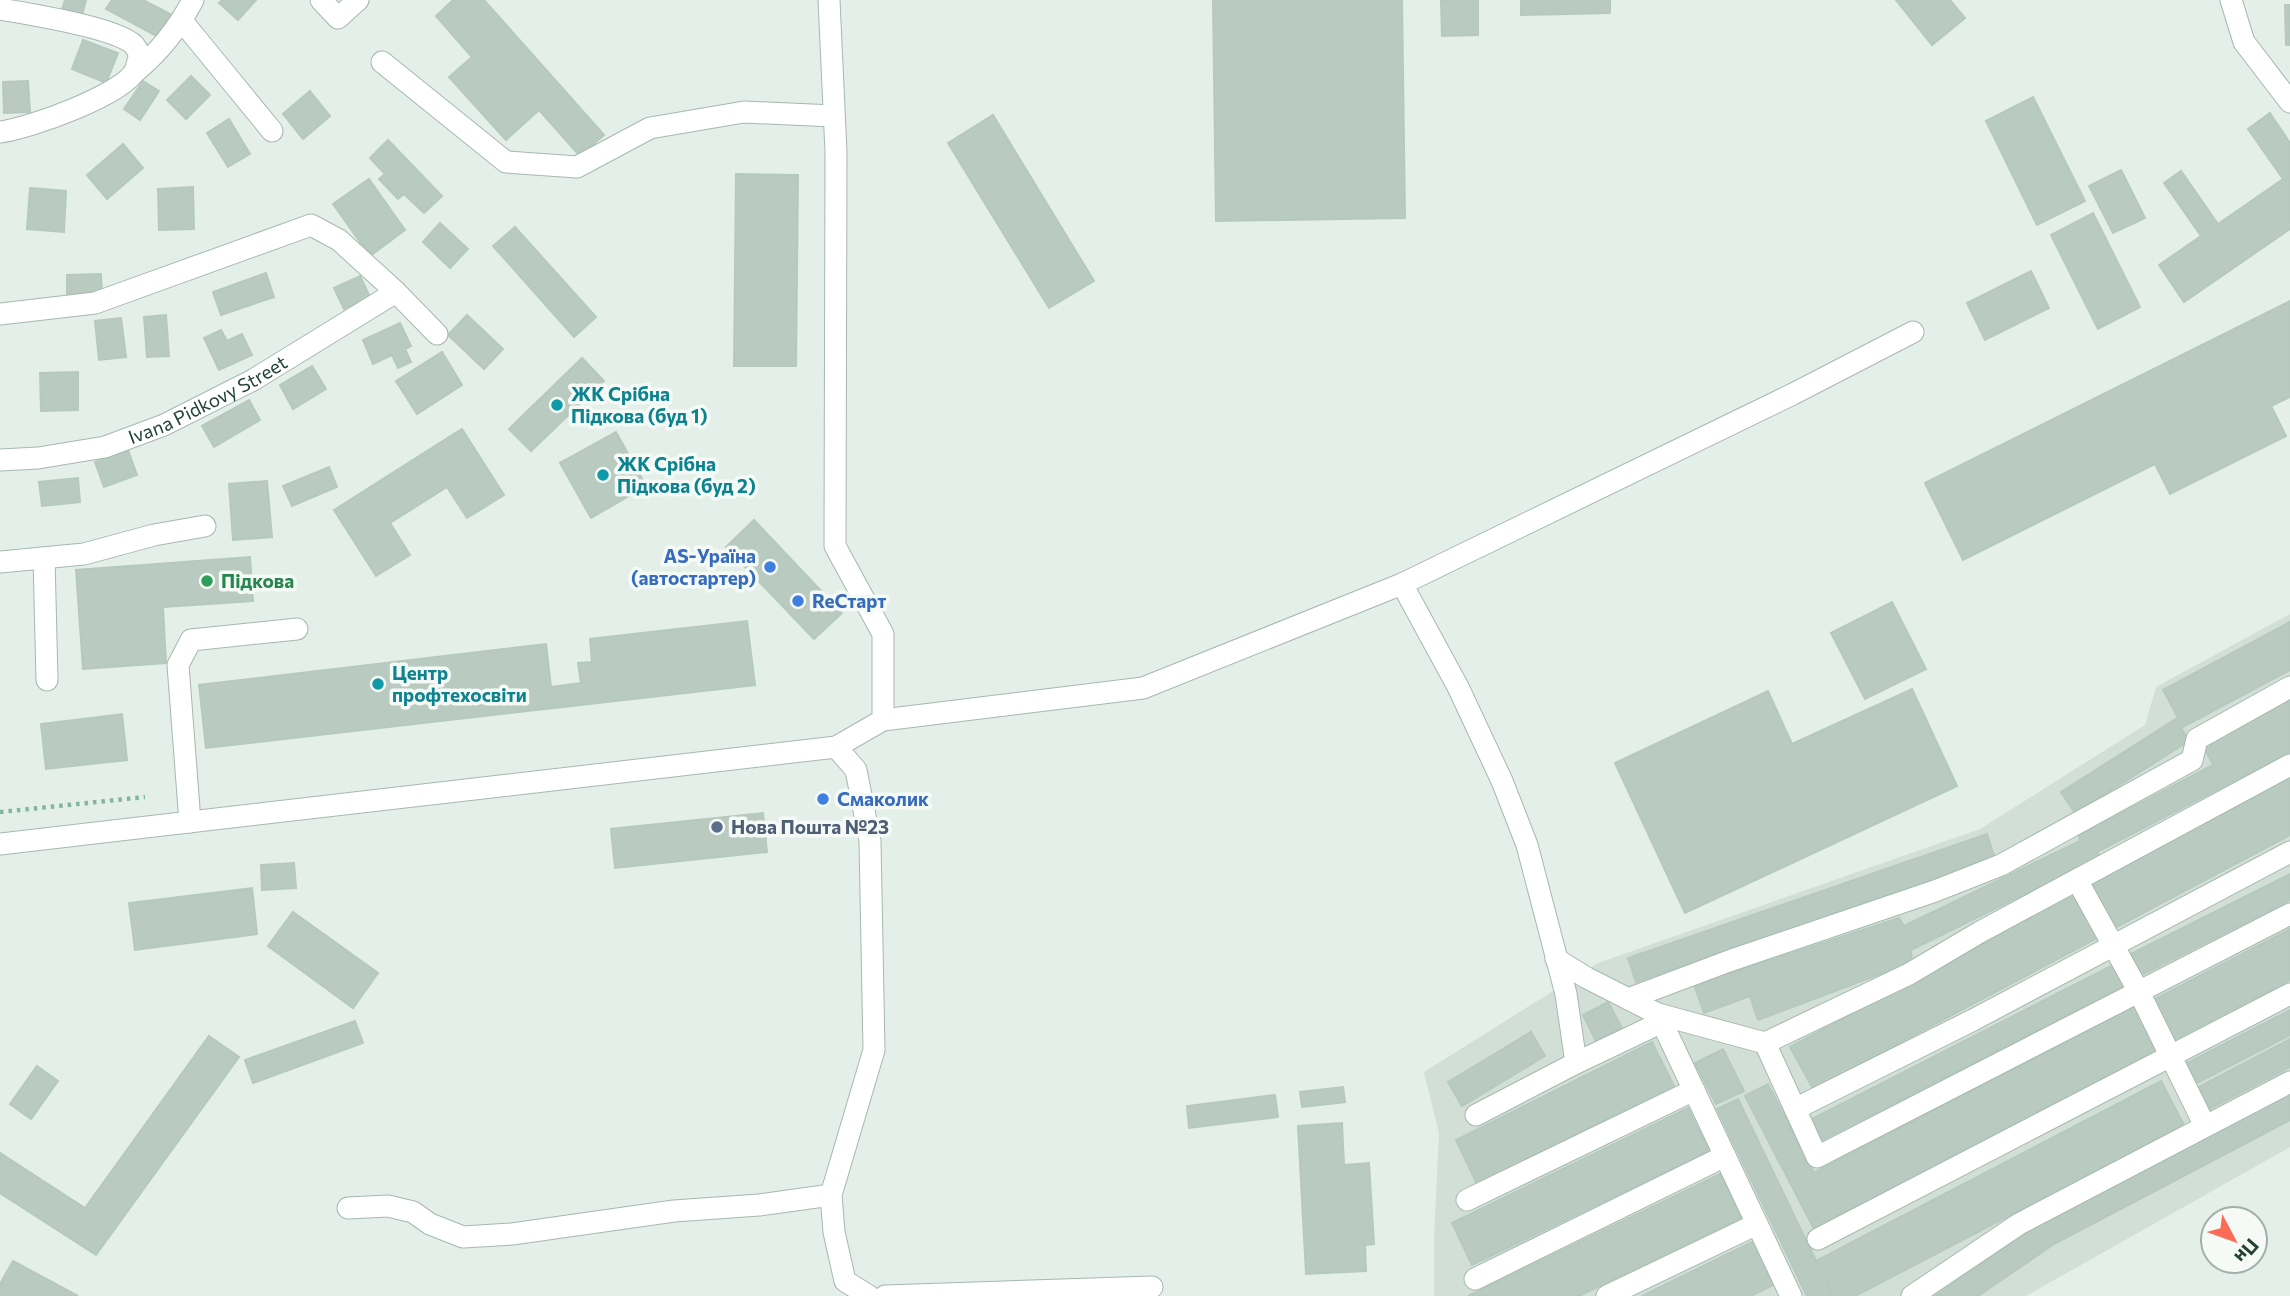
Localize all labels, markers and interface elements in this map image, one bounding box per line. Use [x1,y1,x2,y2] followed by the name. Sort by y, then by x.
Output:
[125,350,291,448] street label: Ivana Pidkovy Street
[571,382,708,427] place label: ЖК Срібна Підкова (буд 1)
[549,397,565,413] marker: ЖК Срібна Підкова (буд 1)
[617,452,756,497] place label: ЖК Срібна Підкова (буд 2)
[595,467,611,483] marker: ЖК Срібна Підкова (буд 2)
[631,544,756,589] place label: AS-Ураїна (автостартер)
[762,559,778,575] marker: AS-Ураїна (автостартер)
[221,569,294,592] place label: Підкова
[199,573,215,589] marker: Підкова
[812,589,886,612] place label: ReСтарт
[790,593,806,609] marker: ReСтарт
[392,661,527,706] place label: Центр профтехосвіти
[370,676,386,692] marker: Центр профтехосвіти
[837,787,929,810] place label: Смаколик
[815,791,831,807] marker: Смаколик
[731,815,889,838] place label: Нова Пошта №23
[709,819,725,835] marker: Нова Пошта №23
[2199,1205,2269,1275] north arrow
[2230,1234,2264,1269] text: Пн

